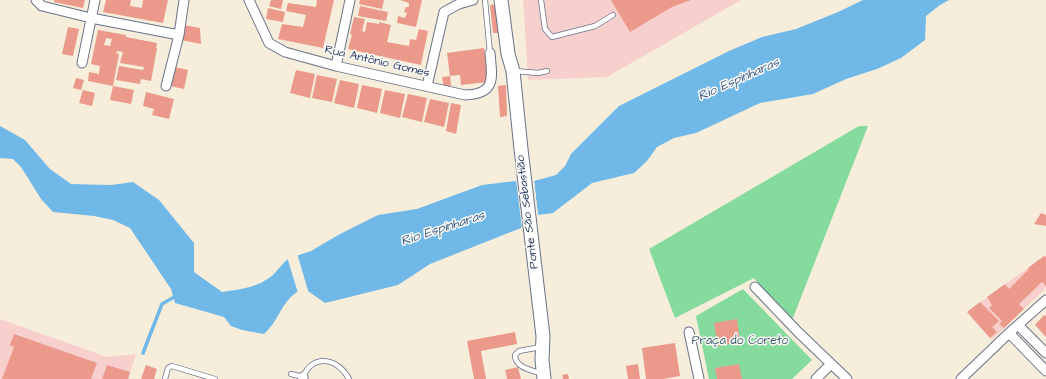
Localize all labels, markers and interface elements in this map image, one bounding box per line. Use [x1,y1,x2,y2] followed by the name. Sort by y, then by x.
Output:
[323,43,431,81] street label: Rua Antônio Gomes
[696,55,782,105] water label: Rio Espinharas
[514,154,542,270] street label: Ponte São Sebastião
[399,208,487,250] water label: Rio Espinharas
[692,334,788,348] park label: Praça do Coreto

